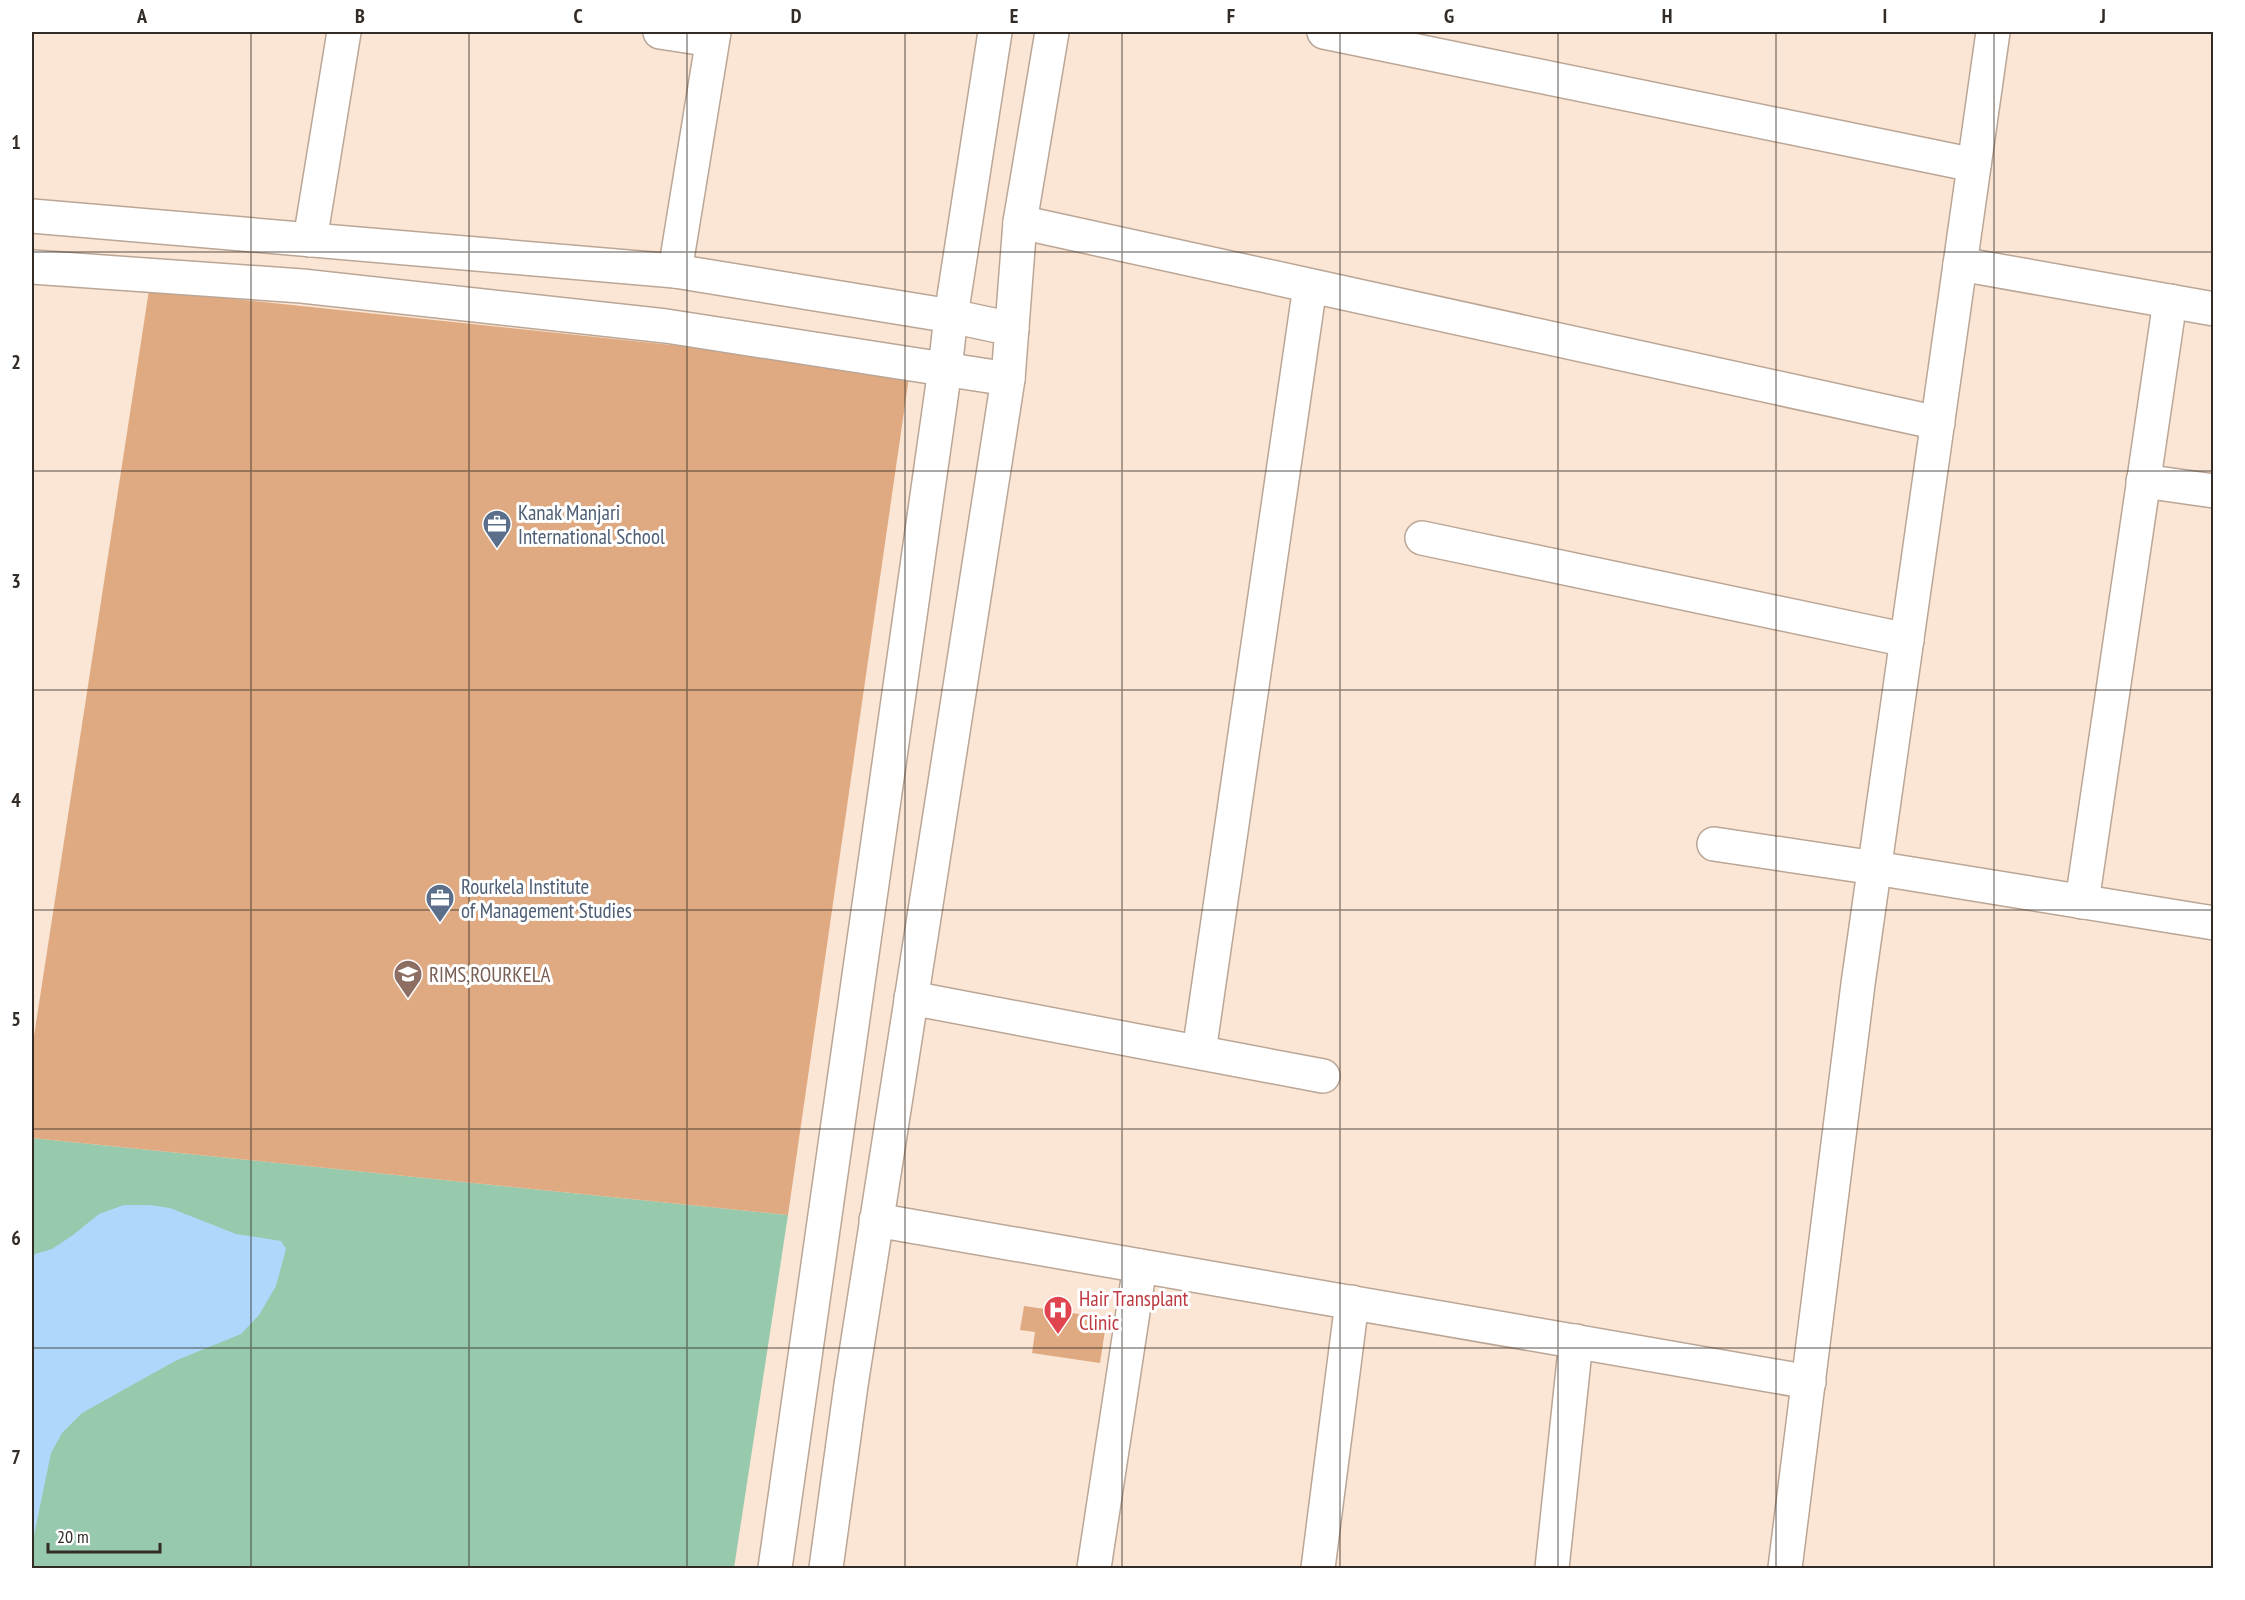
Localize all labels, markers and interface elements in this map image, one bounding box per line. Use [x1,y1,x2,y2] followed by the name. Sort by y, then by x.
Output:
[136,3,148,29] text: A
[355,3,365,29] text: B
[573,3,583,29] text: C
[791,3,802,29] text: D
[1010,3,1018,29] text: E
[1227,3,1235,29] text: F
[1444,3,1454,29] text: G
[1662,3,1672,29] text: H
[1883,3,1887,29] text: I
[2099,3,2106,29] text: J
[11,129,21,155] text: 1
[11,349,21,375] text: 2
[518,499,665,550] place label: Kanak Manjari International School
[481,508,513,550] office icon: Kanak Manjari International School
[11,568,21,594] text: 3
[11,787,21,813] text: 4
[461,873,632,924] place label: Rourkela Institute of Management Studies
[424,882,456,924] office icon: Rourkela Institute of Management Studies
[392,958,424,1000] school or university icon: RIMS,ROURKELA
[429,961,550,988] place label: RIMS,ROURKELA
[11,1006,21,1032] text: 5
[11,1225,21,1251] text: 6
[1079,1285,1189,1336] place label: Hair Transplant Clinic
[1042,1294,1074,1336] hospital icon: Hair Transplant Clinic
[11,1444,21,1470] text: 7
[48,1516,160,1554] scale bar
[57,1525,89,1548] text: 20 m

